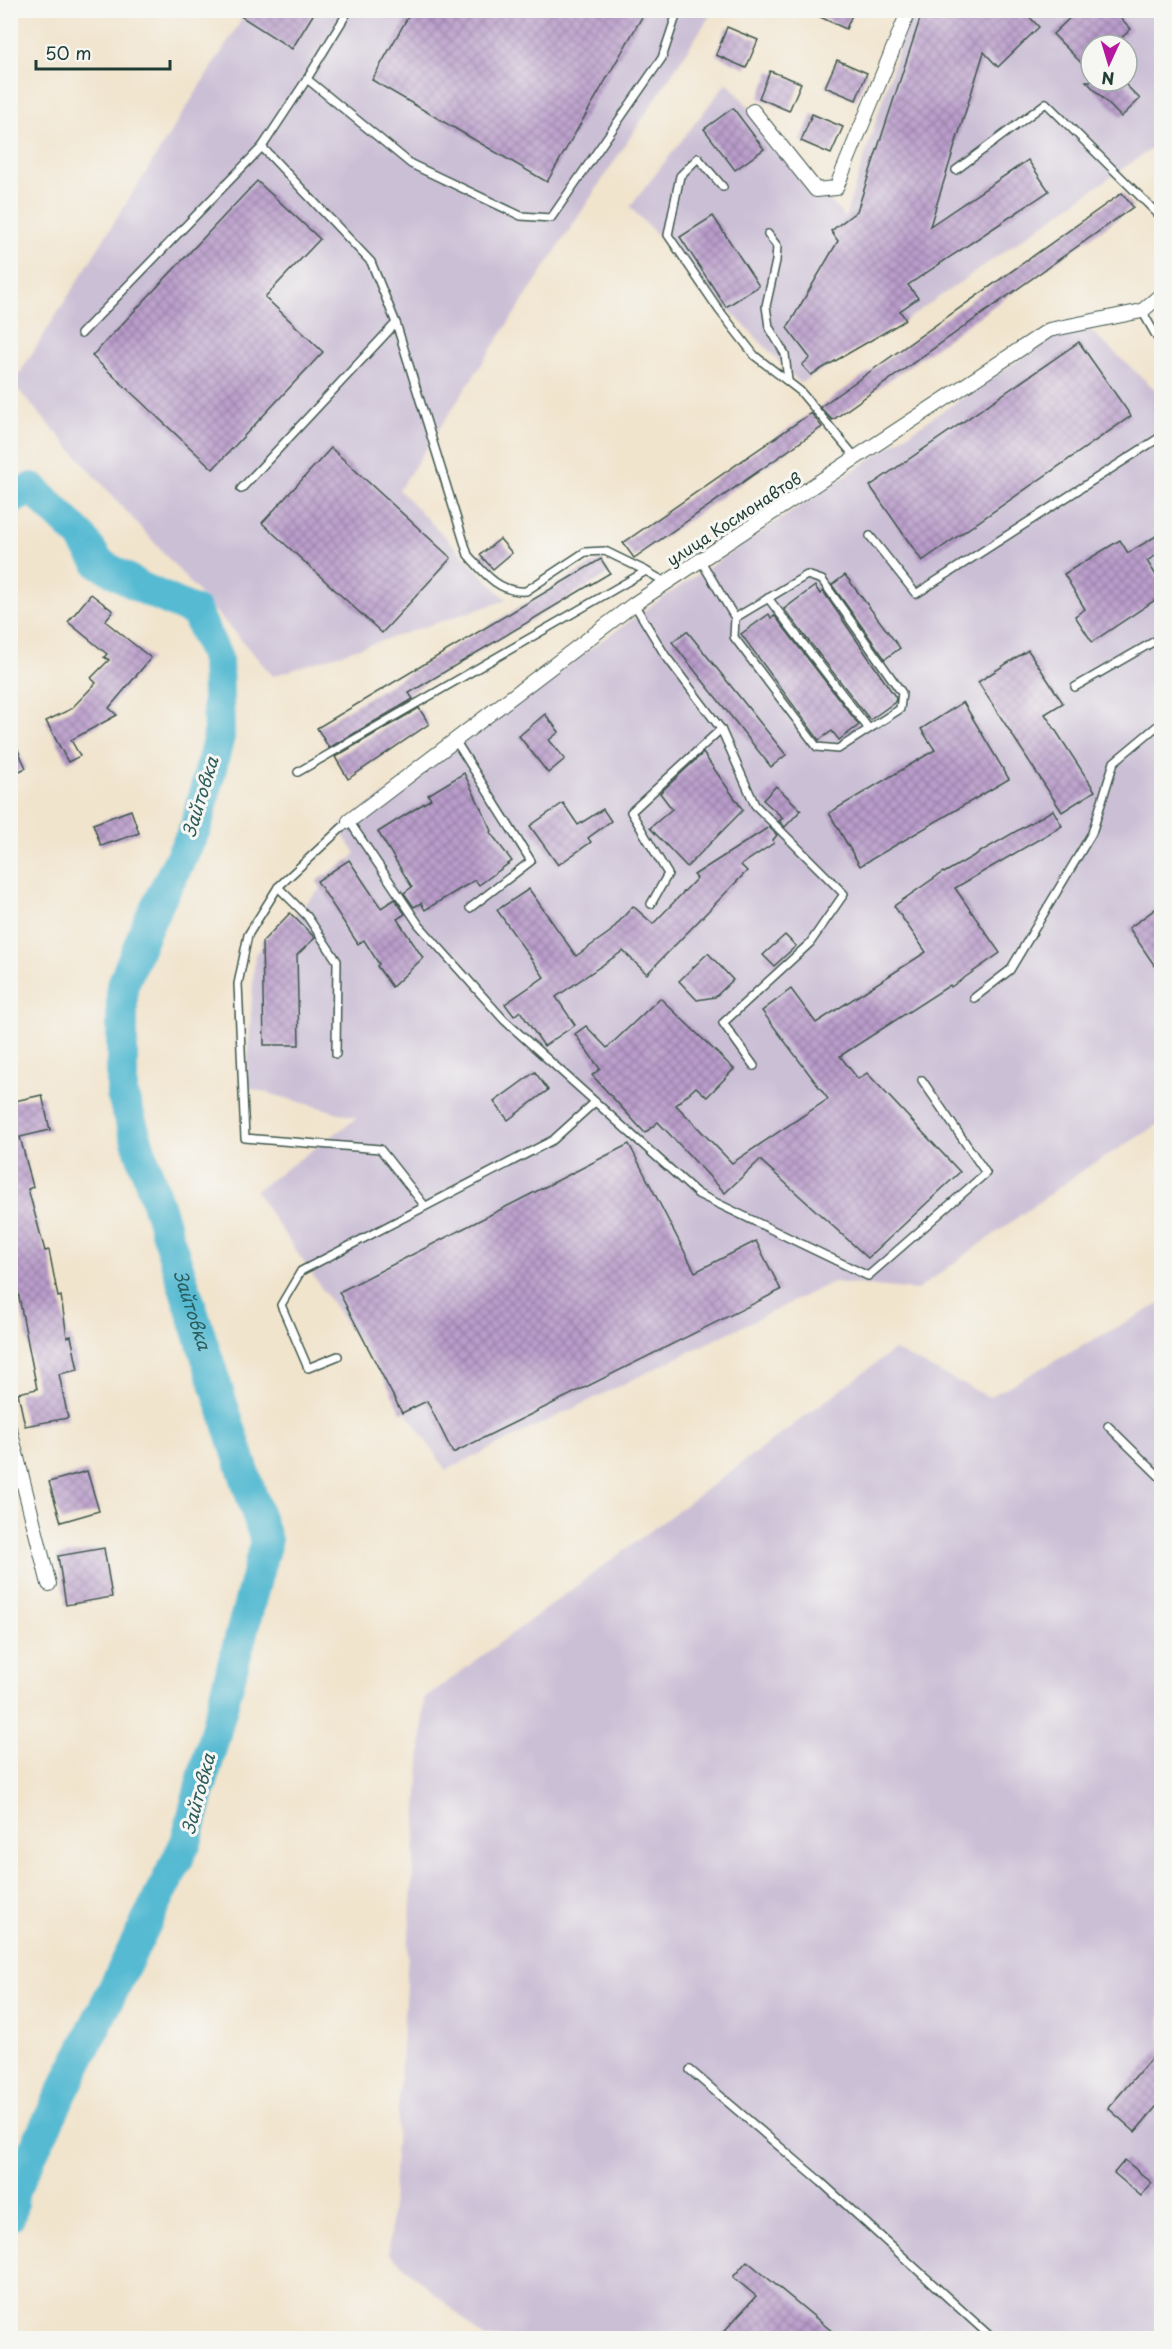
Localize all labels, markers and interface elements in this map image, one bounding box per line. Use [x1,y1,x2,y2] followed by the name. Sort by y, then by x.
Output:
[36,33,170,71] scale bar
[1079,33,1139,93] north arrow
[45,39,92,66] text: 50 m
[1101,67,1115,91] text: N
[661,465,806,571] street label: улица Космонавтов
[175,752,225,840] water label: Зайтовка
[168,1267,219,1354] water label: Зайтовка
[174,1750,221,1837] water label: Зайтовка

